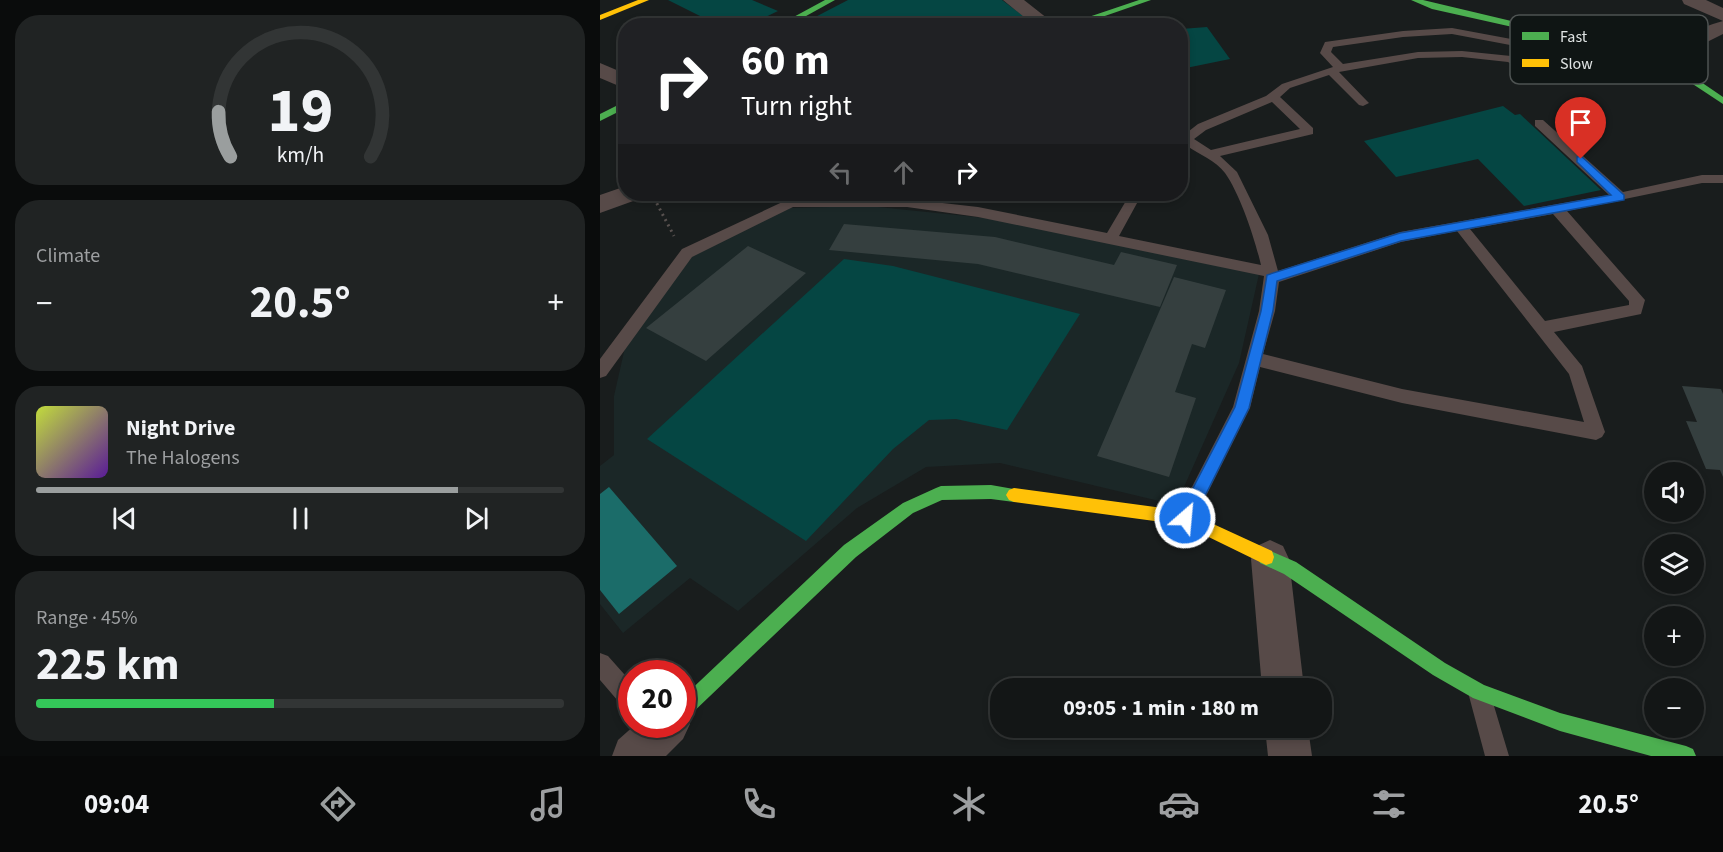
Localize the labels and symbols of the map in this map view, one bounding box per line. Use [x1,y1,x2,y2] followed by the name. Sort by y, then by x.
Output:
[1510,15,1708,84] legend
[1560,26,1588,48] text: Fast
[1560,53,1593,75] text: Slow
[1555,97,1606,159] pin
[1153,486,1217,550] position arrow
[618,660,696,738] speed limit sign: 20

